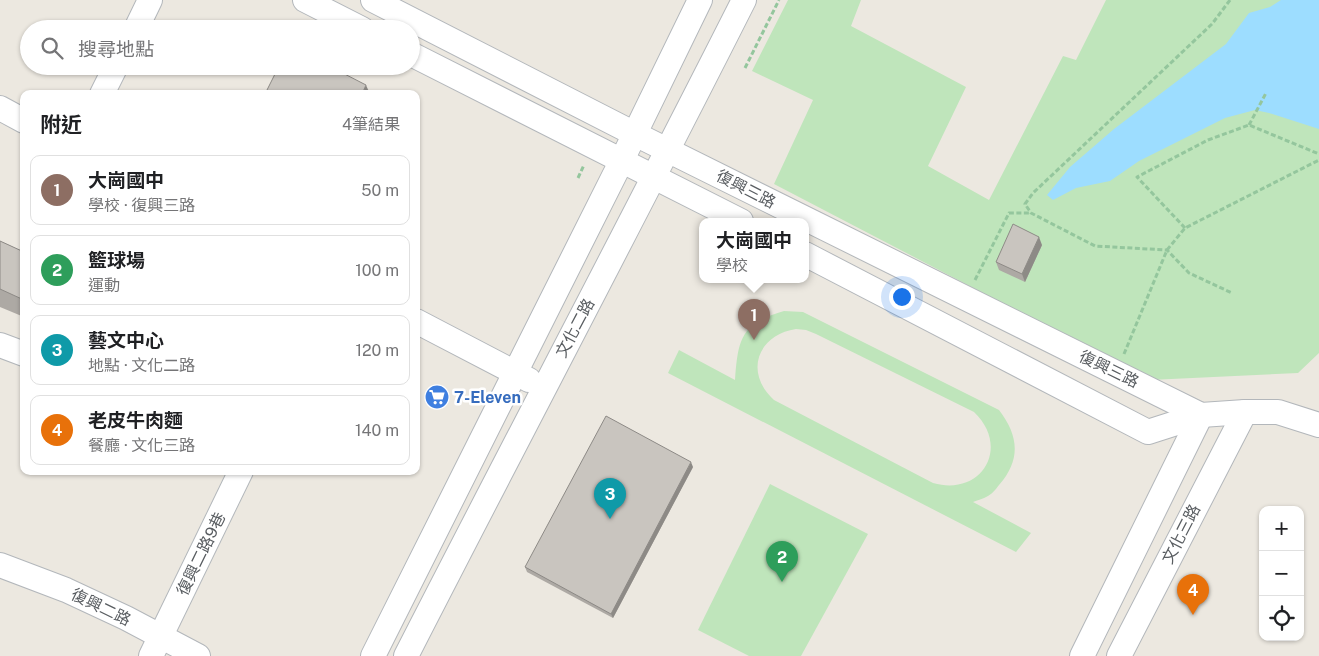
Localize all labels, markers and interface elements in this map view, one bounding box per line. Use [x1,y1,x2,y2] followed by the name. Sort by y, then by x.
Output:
[20,20,420,75] search box
[38,34,66,62] icon: search
[78,38,154,60] text: 搜尋地點
[40,112,82,137] text: 附近
[342,115,400,134] text: 4筆結果
[713,166,779,212] street label: 復興三路
[88,169,164,191] text: 大崗國中
[54,181,60,200] text: 1
[361,181,399,200] text: 50 m
[88,196,195,215] text: 學校 · 復興三路
[699,218,809,283] popup
[716,229,792,251] text: 大崗國中
[88,249,145,271] text: 籃球場
[716,256,748,275] text: 學校
[52,261,62,280] text: 2
[355,261,399,280] text: 100 m
[88,276,120,295] text: 運動
[889,284,915,310] your location
[552,295,598,361] street label: 文化二路
[738,299,770,340] pin: 1
[88,329,164,351] text: 藝文中心
[52,341,62,360] text: 3
[355,341,399,360] text: 120 m
[1076,346,1142,392] street label: 復興三路
[88,356,195,375] text: 地點 · 文化二路
[424,384,450,410] supermarket icon: 7-Eleven
[454,388,521,407] place label: 7-Eleven
[88,409,183,431] text: 老皮牛肉麵
[52,421,62,440] text: 4
[355,421,399,440] text: 140 m
[88,436,195,455] text: 餐廳 · 文化三路
[594,478,626,519] pin: 3
[1158,501,1204,567] street label: 文化三路
[1259,506,1304,641] map controls
[1259,506,1304,551] button: +
[173,509,229,599] street label: 復興二路9巷
[766,541,798,582] pin: 2
[1259,551,1304,596] button: −
[1177,574,1209,615] pin: 4
[68,584,134,630] street label: 復興二路
[1259,596,1304,641] button: locate

